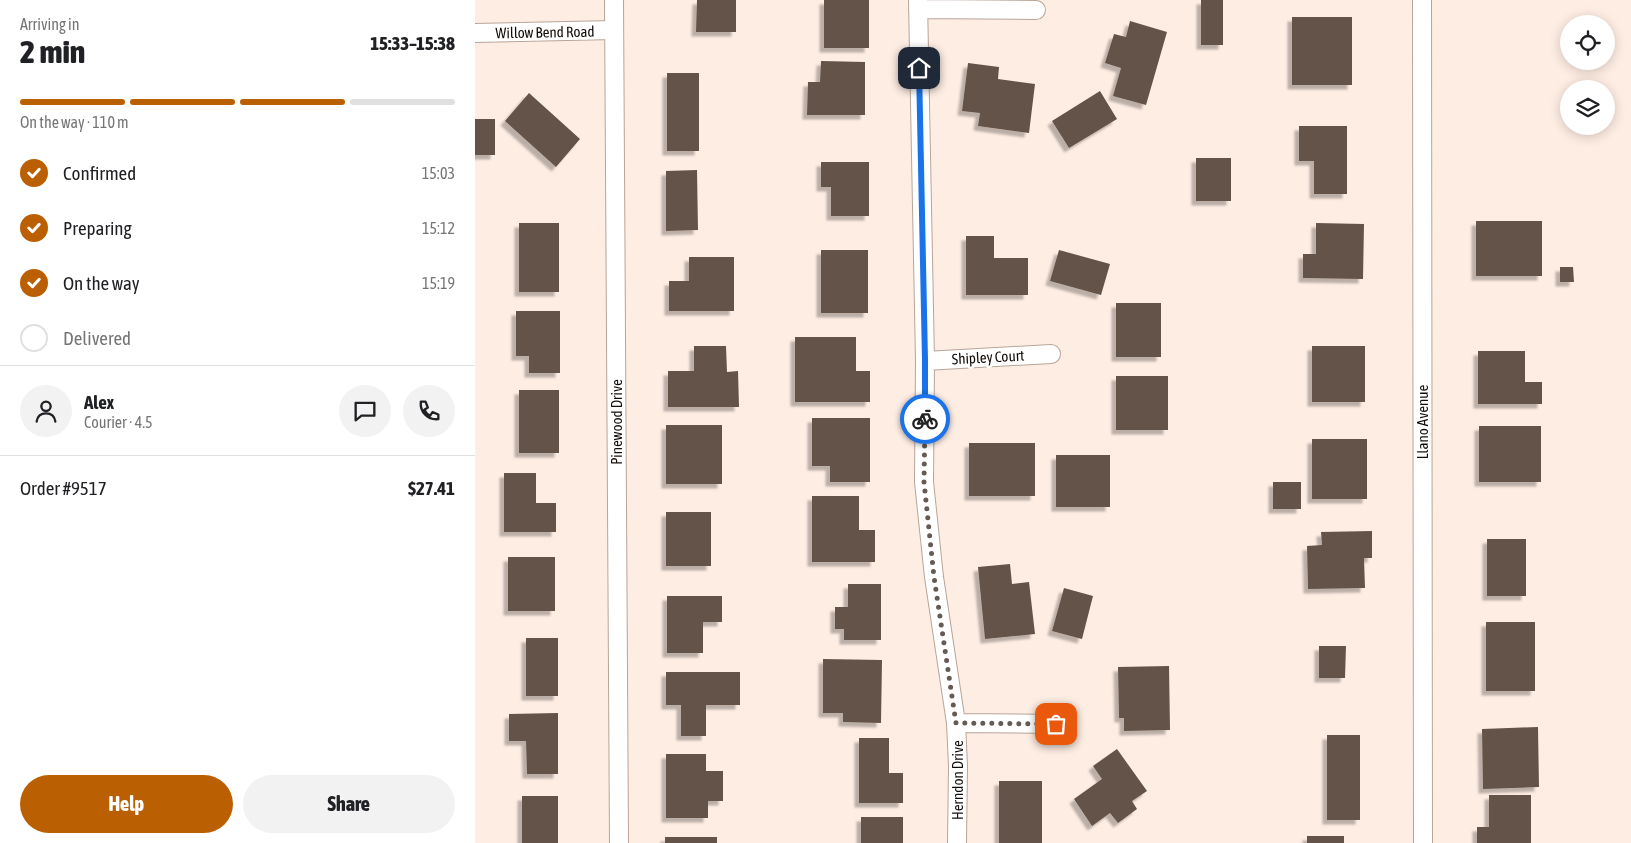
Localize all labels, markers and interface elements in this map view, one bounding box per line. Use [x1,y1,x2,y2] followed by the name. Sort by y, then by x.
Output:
[20,15,80,33] text: Arriving in
[1560,15,1615,135] map controls
[1560,15,1615,70] button: locate
[495,23,595,41] street label: Willow Bend Road
[370,32,455,54] text: 15:33–15:38
[20,33,85,70] text: 2 min
[898,47,940,89] pin
[905,54,933,82] icon: home
[1560,80,1615,135] button: layers
[20,113,129,131] text: On the way · 110 m
[20,159,48,187] icon: check
[63,162,136,184] text: Confirmed
[422,164,455,182] text: 15:03
[20,214,48,242] icon: check
[63,217,132,239] text: Preparing
[422,219,455,237] text: 15:12
[20,269,48,297] icon: check
[63,272,140,294] text: On the way
[422,274,455,292] text: 15:19
[63,327,131,349] text: Delivered
[951,347,1025,367] street label: Shipley Court
[608,379,625,465] street label: Pinewood Drive
[1414,384,1431,459] street label: Llano Avenue
[20,385,72,437] button: person
[339,385,391,437] button: chat
[403,385,455,437] button: phone
[84,391,114,413] text: Alex
[900,394,950,444] courier
[911,405,939,433] icon: bike
[84,413,153,431] text: Courier · 4.5
[20,477,107,499] text: Order #9517
[408,477,455,499] text: $27.41
[1035,703,1077,745] pin
[1042,710,1070,738] icon: bag
[949,740,966,820] street label: Herndon Drive
[20,775,233,833] button: Help
[243,775,455,833] button: Share

